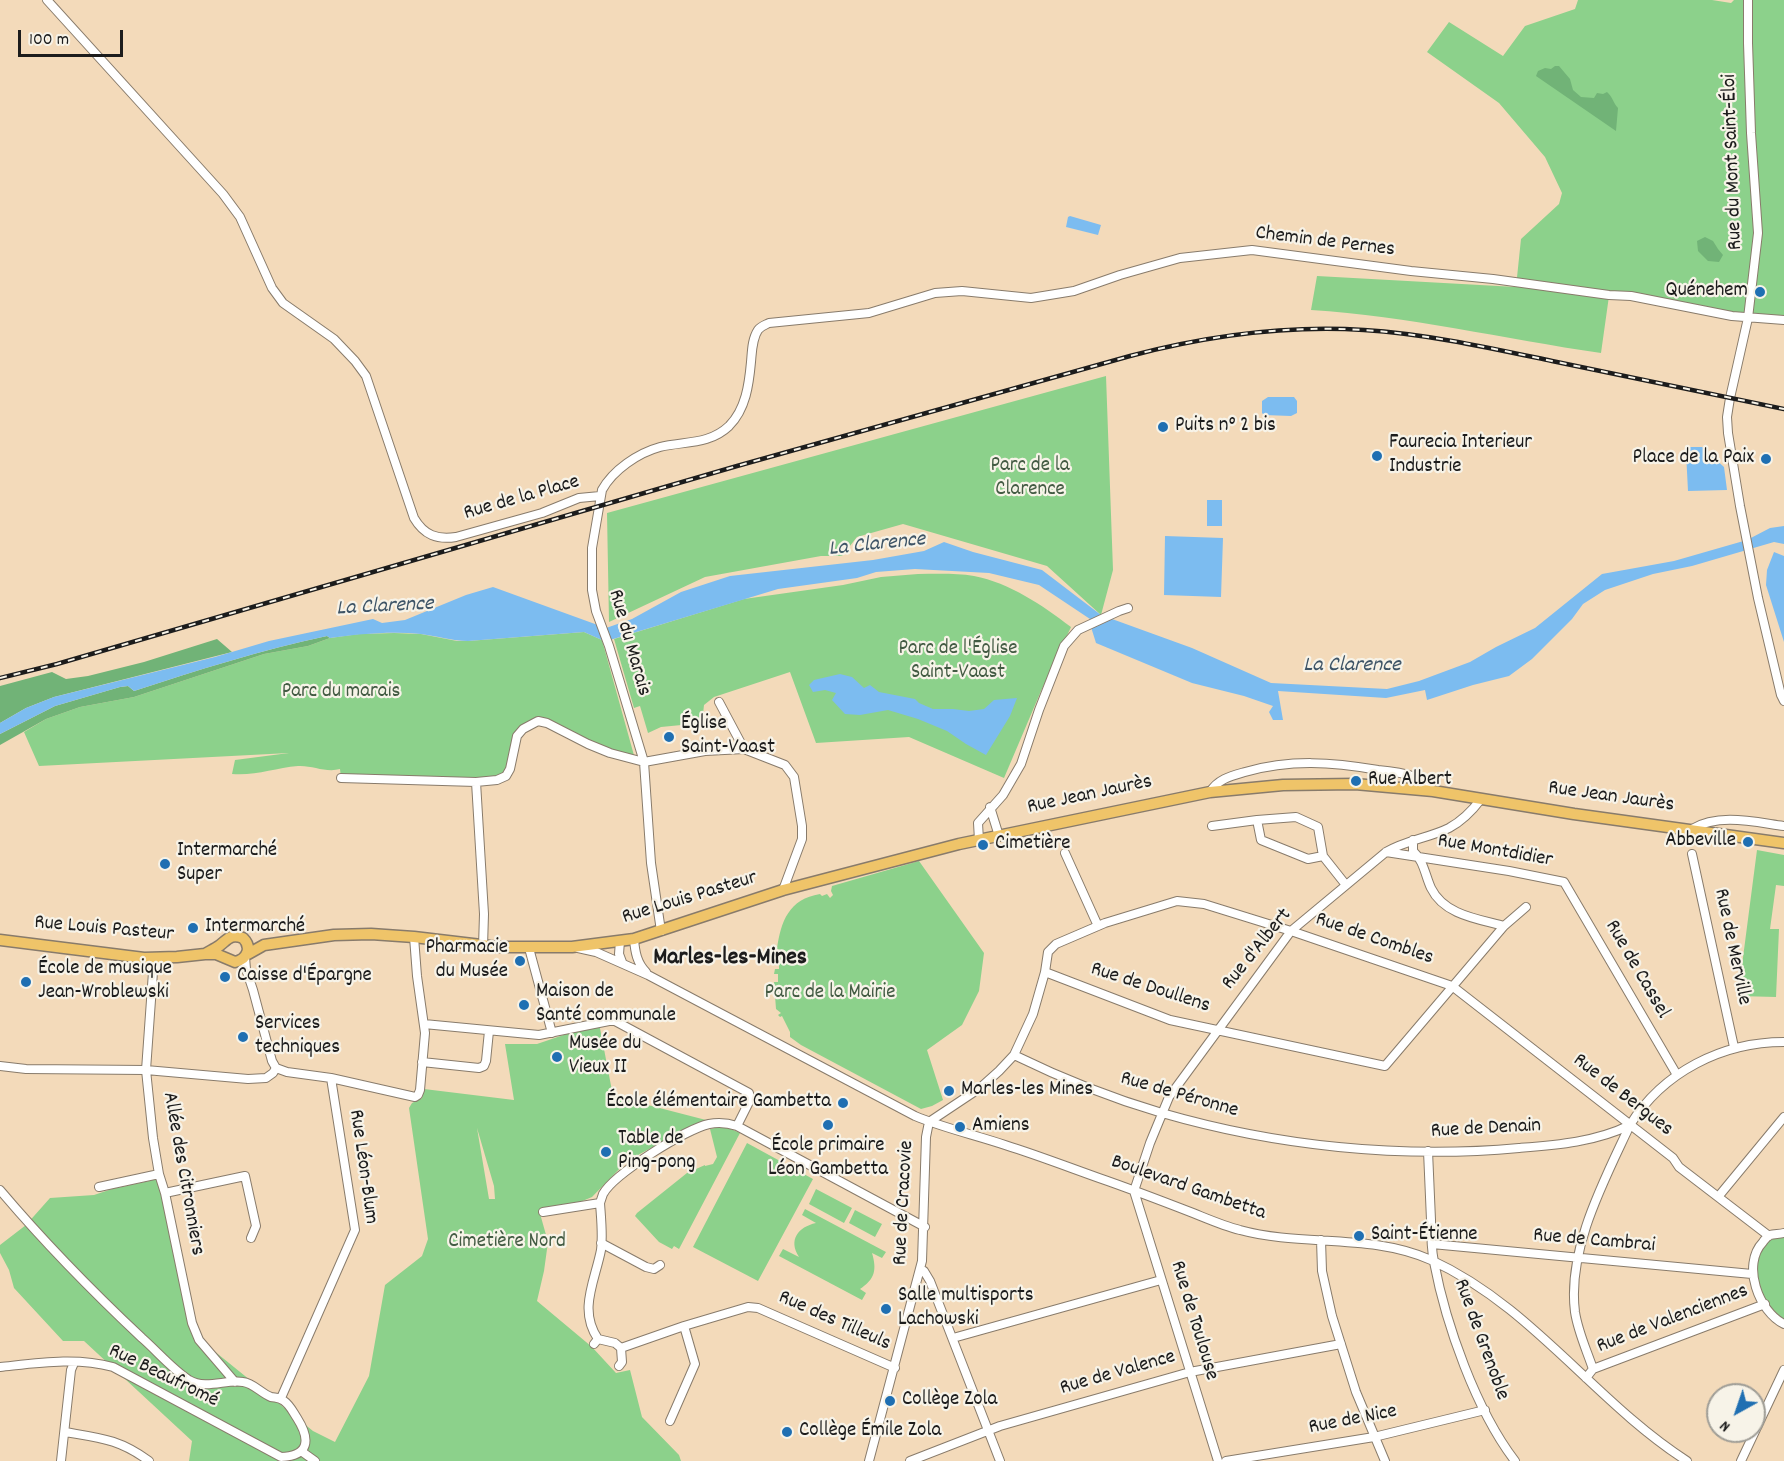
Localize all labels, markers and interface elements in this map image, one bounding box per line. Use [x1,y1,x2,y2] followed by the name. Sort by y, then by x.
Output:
[21,18,126,56] scale bar
[29,28,69,53] text: 100 m
[1718,73,1750,251] street label: Rue du Mont Saint-Éloi
[1254,222,1396,264] street label: Chemin de Pernes
[1665,279,1748,305] place label: Quénehem
[1753,285,1767,299] marker: Quénehem
[1175,414,1276,440] place label: Puits n° 2 bis
[1156,420,1170,434] marker: Puits n° 2 bis
[1389,431,1532,481] place label: Faurecia Interieur Industrie
[1633,446,1754,472] place label: Place de la Paix
[1370,449,1384,463] marker: Faurecia Interieur Industrie
[1759,452,1773,466] marker: Place de la Paix
[990,454,1070,504] park label: Parc de la Clarence
[461,470,583,528] street label: Rue de la Place
[827,528,927,564] water label: La Clarence
[601,587,655,699] street label: Rue du Marais
[336,592,434,624] water label: La Clarence
[898,637,1018,687] park label: Parc de l'Église Saint-Vaast
[1303,654,1401,680] water label: La Clarence
[282,680,400,706] park label: Parc du marais
[681,712,775,762] place label: Église Saint-Vaast
[662,730,676,744] marker: Église Saint-Vaast
[1368,768,1452,794] place label: Rue Albert
[1025,770,1155,822] street label: Rue Jean Jaurès
[1349,774,1363,788] marker: Rue Albert
[1546,777,1676,819] street label: Rue Jean Jaurès
[1435,829,1555,875] street label: Rue Montdidier
[1665,829,1736,855] place label: Abbeville
[995,832,1071,858] place label: Cimetière
[1741,835,1755,849] marker: Abbeville
[976,838,990,852] marker: Cimetière
[177,839,277,889] place label: Intermarché Super
[158,857,172,871] marker: Intermarché Super
[619,867,761,931] street label: Rue Louis Pasteur
[1706,886,1756,1008] street label: Rue de Merville
[1217,904,1299,996] street label: Rue d'Albert
[1311,908,1437,972] street label: Rue de Combles
[33,911,175,949] street label: Rue Louis Pasteur
[205,915,305,941] place label: Intermarché
[1598,916,1674,1024] street label: Rue de Cassel
[186,921,200,935] marker: Intermarché
[425,936,508,986] place label: Pharmacie du Musée
[653,946,807,974] district label: Marles-les-Mines
[513,954,527,968] marker: Pharmacie du Musée
[38,957,172,1007] place label: École de musique Jean-Wroblewski
[1087,958,1213,1020] street label: Rue de Doullens
[237,964,372,990] place label: Caisse d'Épargne
[218,970,232,984] marker: Caisse d'Épargne
[19,975,33,989] marker: École de musique Jean-Wroblewski
[536,980,676,1030] place label: Maison de Santé communale
[765,981,895,1007] park label: Parc de la Mairie
[517,998,531,1012] marker: Maison de Santé communale
[255,1012,340,1062] place label: Services techniques
[236,1030,250,1044] marker: Services techniques
[569,1032,641,1082] place label: Musée du Vieux II
[1567,1049,1677,1143] street label: Rue de Bergues
[550,1050,564,1064] marker: Musée du Vieux II
[1117,1067,1241,1125] street label: Rue de Péronne
[961,1078,1093,1104] place label: Marles-les Mines
[942,1084,956,1098] marker: Marles-les Mines
[155,1090,209,1258] street label: Allée des Citronniers
[606,1090,831,1116] place label: École élémentaire Gambetta
[836,1096,850,1110] marker: École élémentaire Gambetta
[341,1108,383,1226] street label: Rue Léon-Blum
[972,1114,1030,1140] place label: Amiens
[1430,1115,1542,1145] street label: Rue de Denain
[821,1118,835,1132] marker: École primaire Léon Gambetta
[953,1120,967,1134] marker: Amiens
[618,1127,695,1177] place label: Table de Ping-pong
[768,1134,888,1184] place label: École primaire Léon Gambetta
[889,1140,921,1266] street label: Rue de Cracovie
[599,1145,613,1159] marker: Table de Ping-pong
[1107,1151,1269,1227] street label: Boulevard Gambetta
[1371,1223,1478,1249] place label: Saint-Étienne
[1532,1224,1656,1260] street label: Rue de Cambrai
[1352,1229,1366,1243] marker: Saint-Étienne
[448,1230,566,1256] park label: Cimetière Nord
[1163,1258,1223,1384] street label: Rue de Toulouse
[1446,1276,1514,1404] street label: Rue de Grenoble
[1594,1280,1752,1360] street label: Rue de Valenciennes
[898,1284,1033,1334] place label: Salle multisports Lachowski
[774,1286,894,1358] street label: Rue des Tilleuls
[879,1302,893,1316] marker: Salle multisports Lachowski
[104,1339,222,1415] street label: Rue Beaufromé
[1057,1346,1179,1402] street label: Rue de Valence
[1706,1383,1766,1443] north arrow
[902,1388,997,1414] place label: Collège Zola
[883,1394,897,1408] marker: Collège Zola
[1307,1400,1399,1442] street label: Rue de Nice
[1715,1414,1736,1437] text: N
[799,1419,941,1445] place label: Collège Émile Zola
[780,1425,794,1439] marker: Collège Émile Zola

